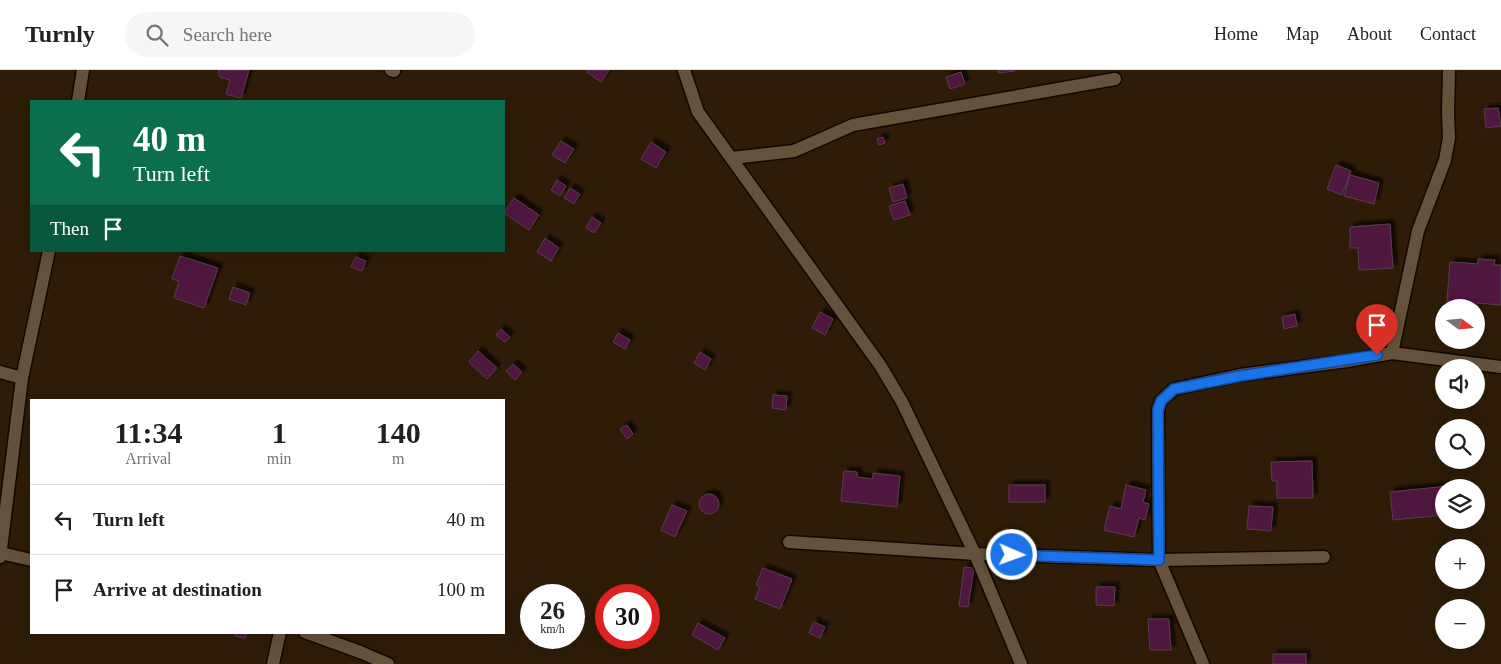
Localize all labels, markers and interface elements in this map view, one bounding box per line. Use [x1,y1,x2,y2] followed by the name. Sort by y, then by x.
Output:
[125,12,475,57] search box
[25,21,95,47] text: Turnly
[143,21,171,49] icon: search
[183,24,272,45] text: Search here
[1214,24,1258,44] text: Home
[1286,24,1319,44] text: Map
[1347,24,1392,44] text: About
[1420,24,1476,44] text: Contact
[50,120,115,185] icon: left
[133,120,206,159] text: 40 m
[133,161,210,186] text: Turn left
[99,215,127,243] icon: arrive
[50,218,89,239] text: Then
[1435,299,1485,349] north arrow
[1435,299,1485,649] map controls
[1356,304,1398,355] pin
[1363,311,1391,339] icon: arrive
[1435,359,1485,409] button: sound
[114,416,183,449] text: 11:34
[272,416,287,449] text: 1
[376,416,421,449] text: 140
[1435,419,1485,469] button: search
[125,450,171,467] text: Arrival
[267,450,292,467] text: min
[392,450,405,467] text: m
[1435,479,1485,529] button: layers
[50,506,78,534] icon: left
[93,509,165,530] text: Turn left
[446,509,485,530] text: 40 m
[985,528,1037,580] position arrow
[1435,539,1485,589] button: +
[50,576,78,604] icon: arrive
[93,579,262,600] text: Arrive at destination
[437,579,485,600] text: 100 m
[595,584,660,649] speed limit sign: 30
[540,597,565,624] text: 26
[1435,599,1485,649] button: −
[540,622,565,636] text: km/h

